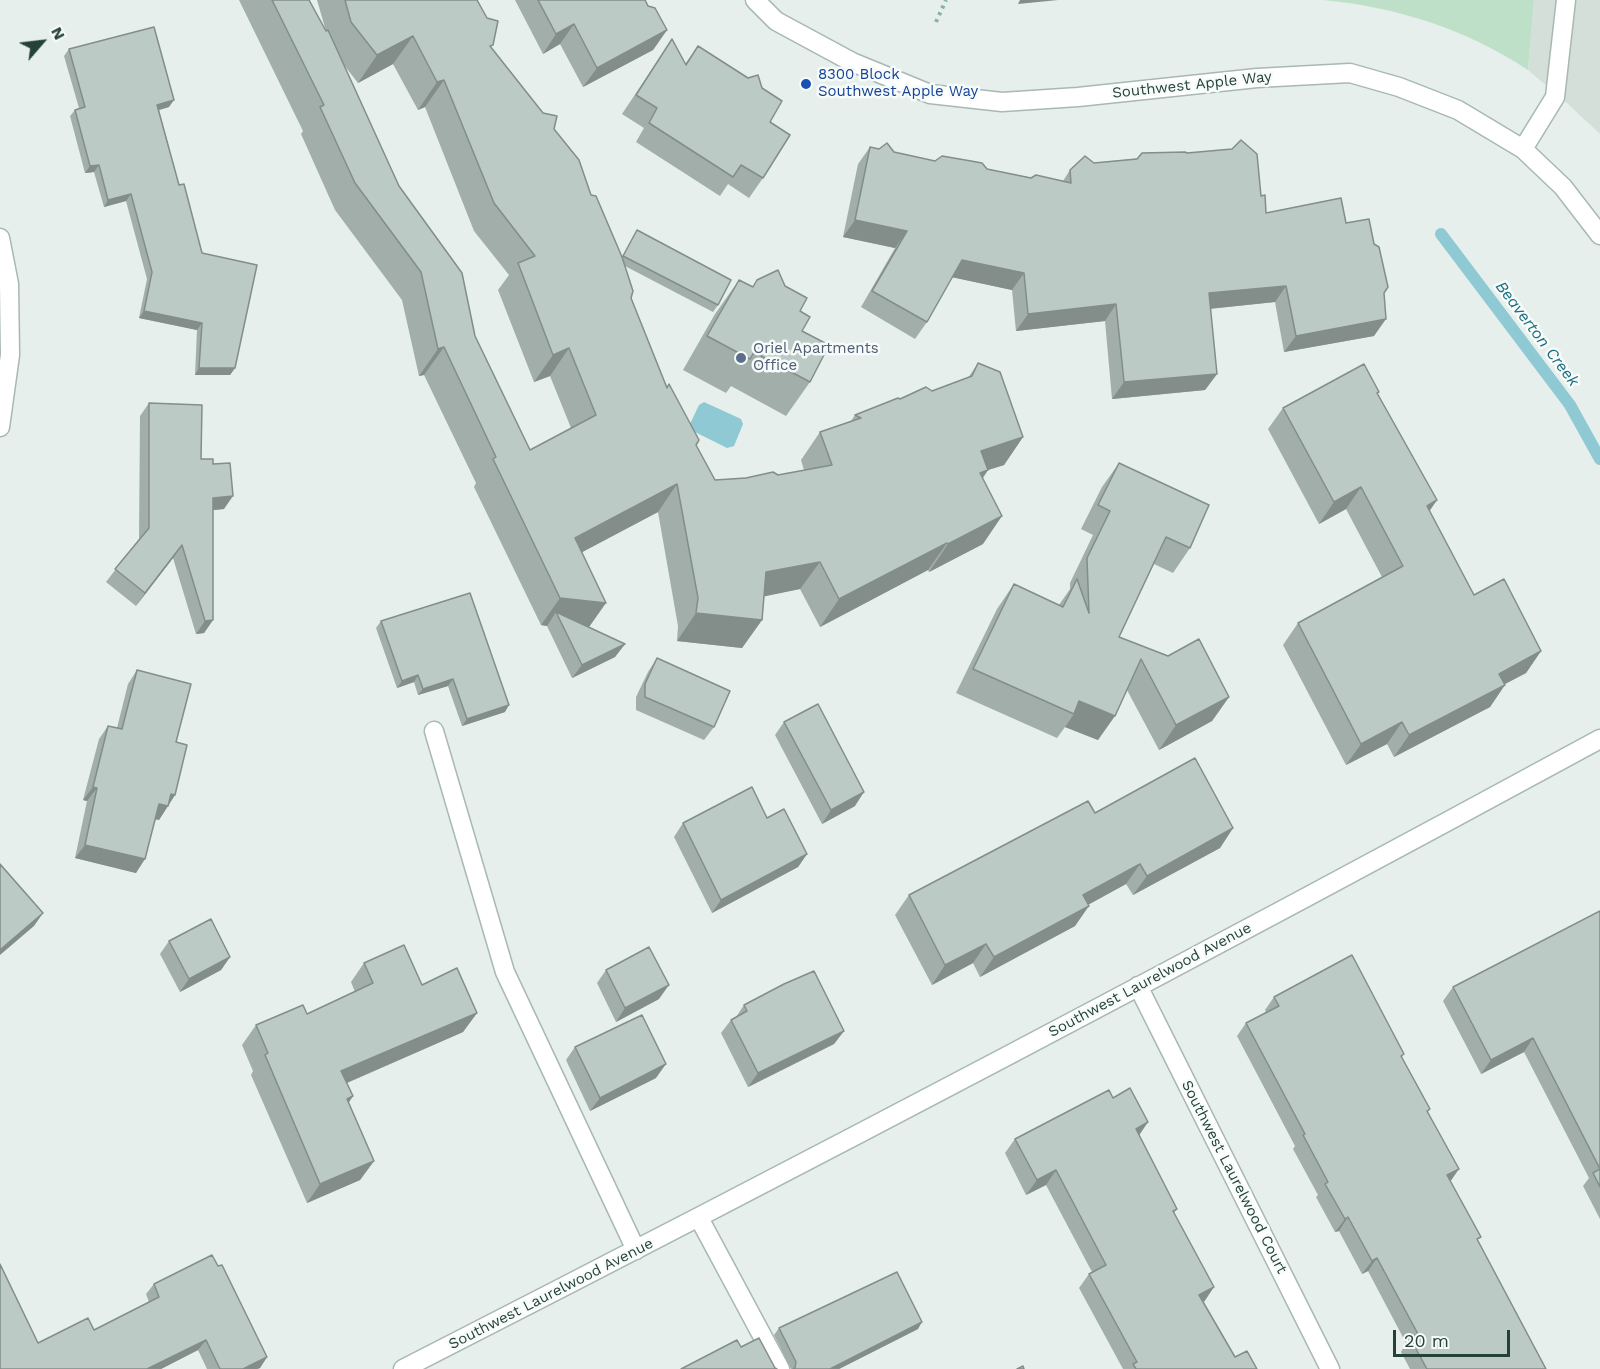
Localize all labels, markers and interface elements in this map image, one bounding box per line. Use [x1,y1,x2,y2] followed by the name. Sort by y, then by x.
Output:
[12,12,72,72] north arrow
[47,24,70,43] text: N
[818,66,978,101] place label: 8300 Block Southwest Apple Way
[1111,68,1273,102] street label: Southwest Apple Way
[799,77,813,91] marker: 8300 Block Southwest Apple Way
[1491,278,1583,390] water label: Beaverton Creek
[753,340,879,375] place label: Oriel Apartments Office
[734,351,748,365] marker: Oriel Apartments Office
[1046,919,1254,1041] street label: Southwest Laurelwood Avenue
[1177,1077,1291,1277] street label: Southwest Laurelwood Court
[446,1234,656,1354] street label: Southwest Laurelwood Avenue
[1396,1318,1513,1356] scale bar
[1404,1330,1449,1351] text: 20 m

